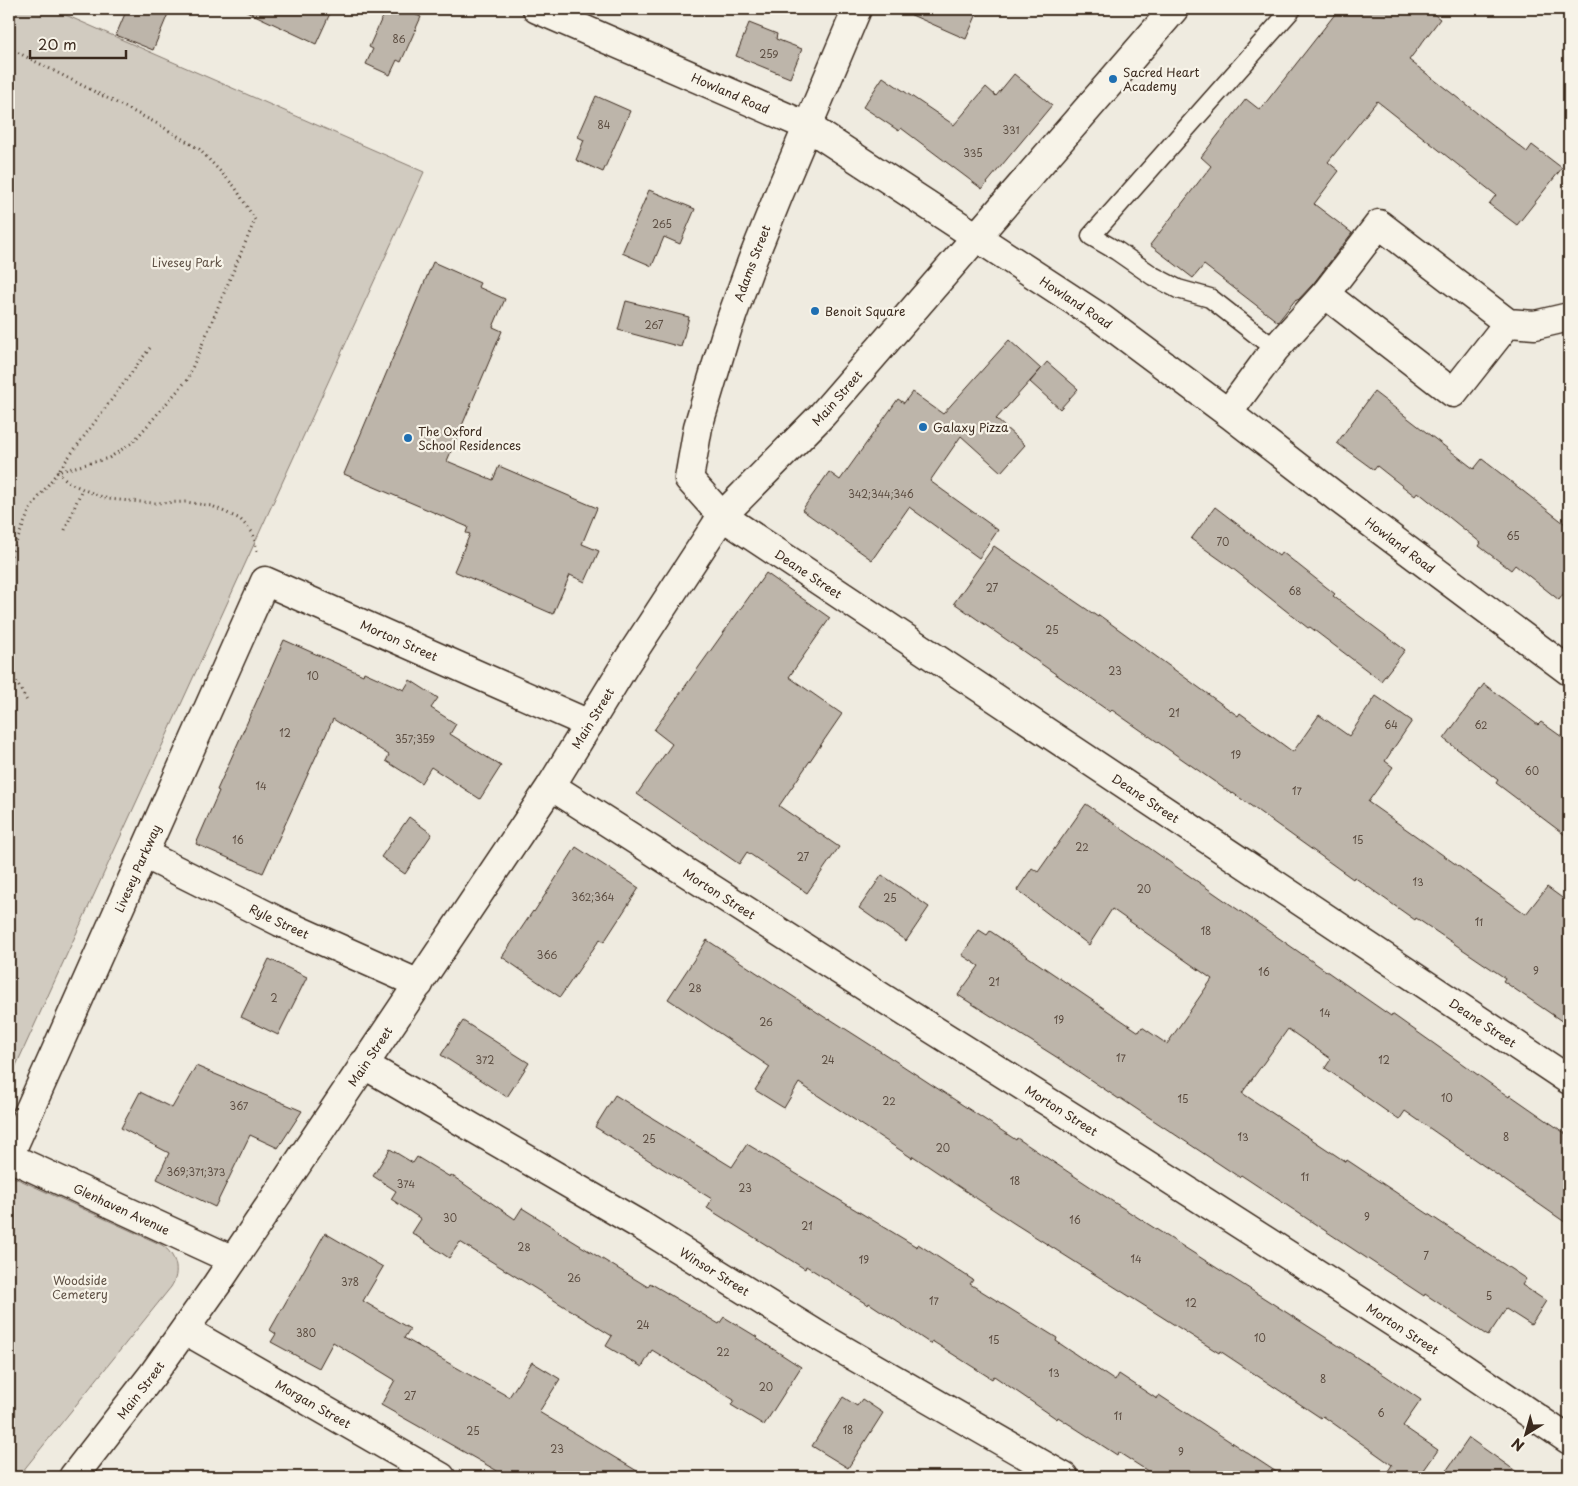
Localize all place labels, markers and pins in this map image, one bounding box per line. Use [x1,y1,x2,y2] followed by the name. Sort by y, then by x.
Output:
[1123,63,1200,95] place label: Sacred Heart Academy
[1107,73,1119,85] marker: Sacred Heart Academy
[825,302,905,320] place label: Benoit Square
[809,305,821,317] marker: Benoit Square
[933,418,1009,436] place label: Galaxy Pizza
[917,421,929,433] marker: Galaxy Pizza
[418,422,521,454] place label: The Oxford School Residences
[402,432,414,444] marker: The Oxford School Residences

